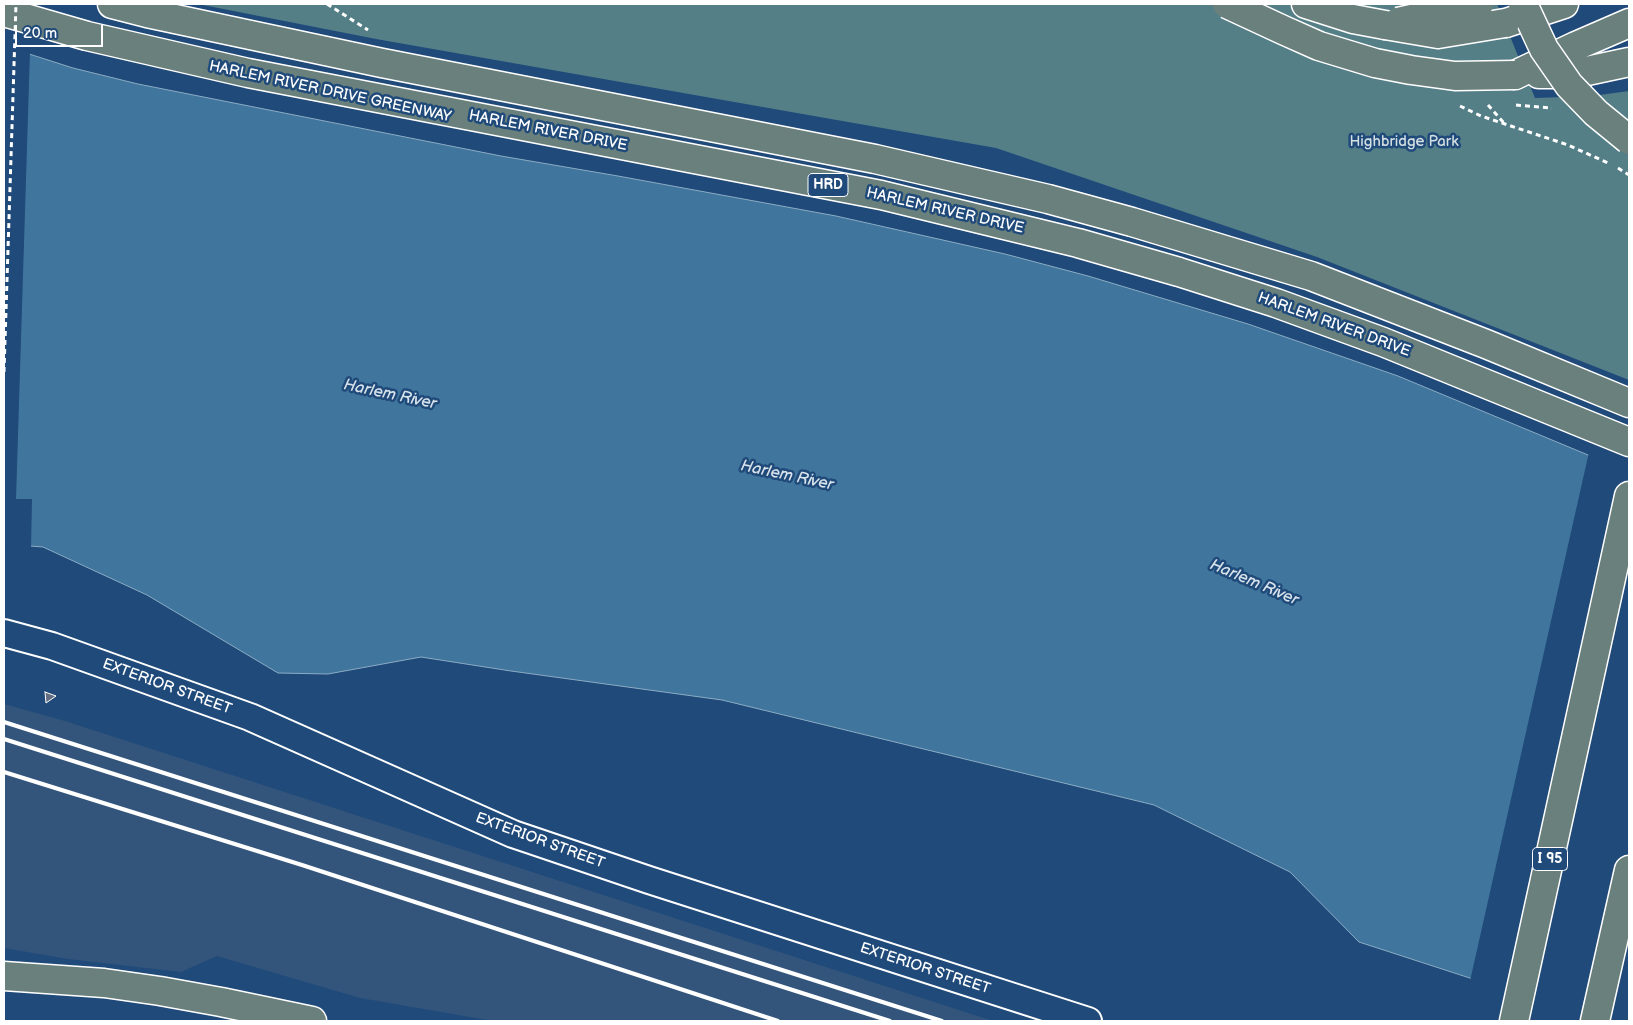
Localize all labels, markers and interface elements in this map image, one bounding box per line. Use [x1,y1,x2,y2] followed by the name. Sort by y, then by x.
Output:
[18,15,105,47] scale bar
[23,24,57,43] text: 20 m
[207,58,453,126] street label: HARLEM RIVER DRIVE GREENWAY
[467,107,629,155] street label: HARLEM RIVER DRIVE
[1349,133,1459,151] park label: Highbridge Park
[808,174,848,196] road number: HRD
[865,184,1025,238] street label: HARLEM RIVER DRIVE
[1255,289,1413,361] street label: HARLEM RIVER DRIVE
[342,376,438,414] water label: Harlem River
[739,457,835,495] water label: Harlem River
[1207,556,1301,610] water label: Harlem River
[100,655,234,719] street label: EXTERIOR STREET
[473,809,607,873] street label: EXTERIOR STREET
[1532,848,1568,871] road number: I 95
[858,939,992,999] street label: EXTERIOR STREET

